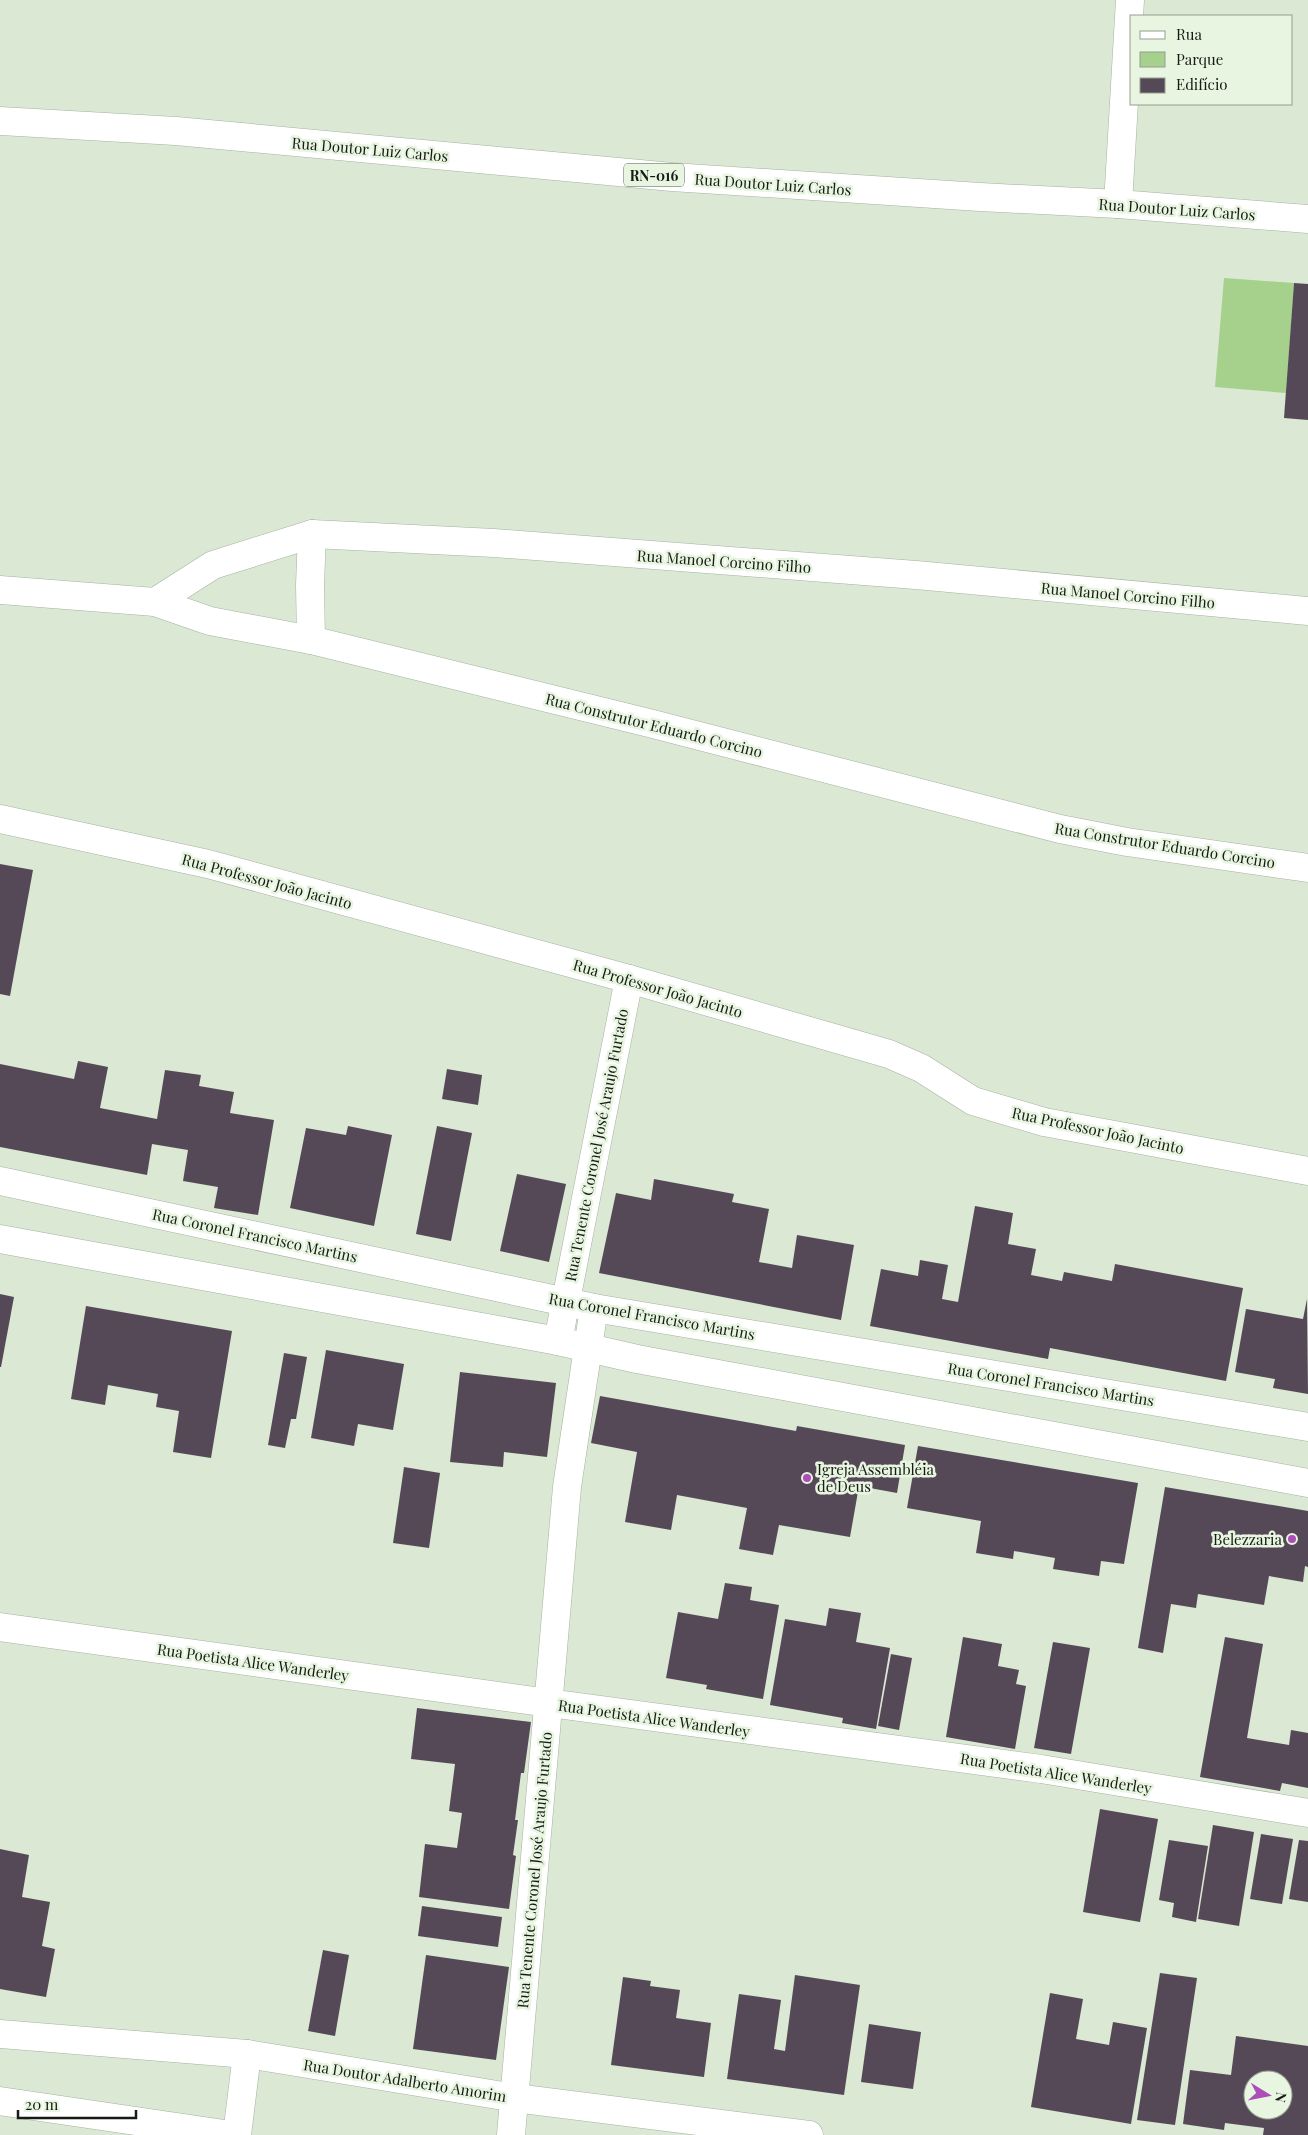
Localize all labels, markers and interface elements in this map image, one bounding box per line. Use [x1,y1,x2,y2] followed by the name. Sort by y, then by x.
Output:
[1130,15,1293,105] legend
[1176,24,1202,44] text: Rua
[1176,49,1223,69] text: Parque
[1176,74,1228,94] text: Edifício
[291,132,449,166] street label: Rua Doutor Luiz Carlos
[624,164,684,186] road number: RN-016
[694,169,852,199] street label: Rua Doutor Luiz Carlos
[1098,194,1256,224] street label: Rua Doutor Luiz Carlos
[636,545,812,577] street label: Rua Manoel Corcino Filho
[1040,577,1216,613] street label: Rua Manoel Corcino Filho
[543,688,765,762] street label: Rua Construtor Eduardo Corcino
[1053,818,1277,872] street label: Rua Construtor Eduardo Corcino
[180,849,354,913] street label: Rua Professor João Jacinto
[571,954,745,1022] street label: Rua Professor João Jacinto
[560,1007,632,1283] street label: Rua Tenente Coronel José Araujo Furtado
[1010,1102,1186,1158] street label: Rua Professor João Jacinto
[151,1203,359,1267] street label: Rua Coronel Francisco Martins
[547,1288,757,1344] street label: Rua Coronel Francisco Martins
[946,1358,1156,1410] street label: Rua Coronel Francisco Martins
[817,1459,935,1496] place label: Igreja Assembléia de Deus
[801,1472,813,1484] marker: Igreja Assembléia de Deus
[1213,1529,1283,1549] place label: Belezzaria
[1286,1533,1298,1545] marker: Belezzaria
[156,1639,351,1685] street label: Rua Poetista Alice Wanderley
[557,1695,752,1741] street label: Rua Poetista Alice Wanderley
[512,1731,556,2009] street label: Rua Tenente Coronel José Araujo Furtado
[959,1748,1154,1798] street label: Rua Poetista Alice Wanderley
[302,2054,509,2106] street label: Rua Doutor Adalberto Amorim
[1243,2070,1293,2120] north arrow
[18,2088,135,2120] scale bar
[1271,2091,1292,2104] text: N
[25,2094,59,2114] text: 20 m

